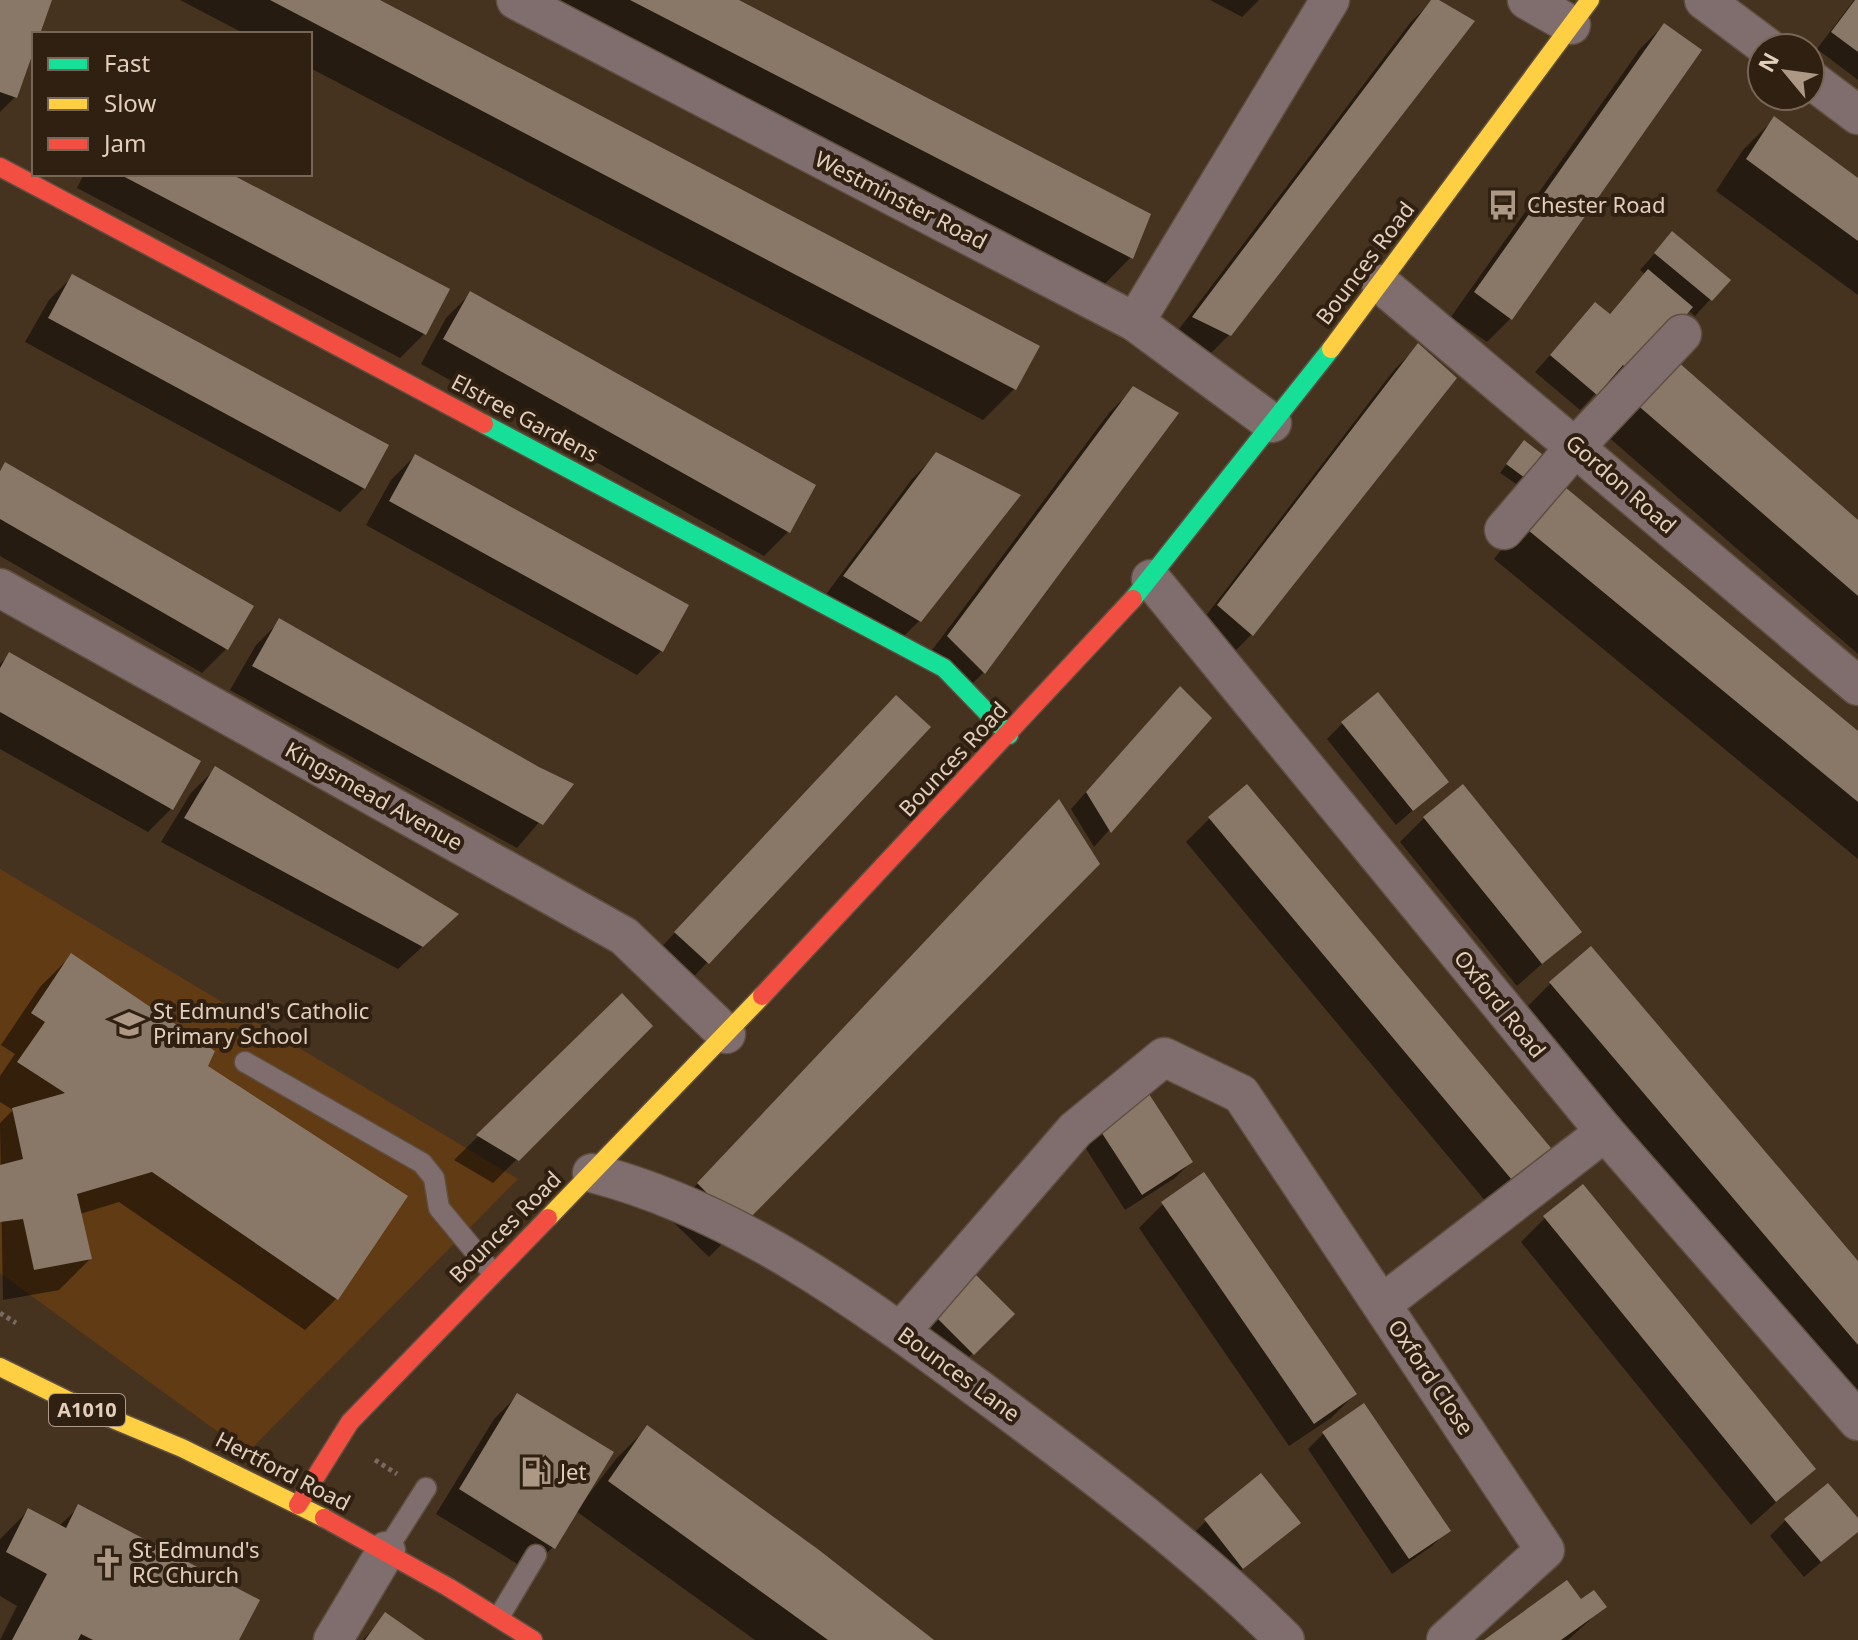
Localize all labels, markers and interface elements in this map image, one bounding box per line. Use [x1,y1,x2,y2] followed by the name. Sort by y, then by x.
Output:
[32,32,312,176] legend
[1746,32,1826,112] north arrow
[104,46,150,79] text: Fast
[1750,47,1785,77] text: N
[104,86,156,119] text: Slow
[102,126,146,159] text: Jam
[810,143,993,255] street label: Westminster Road
[1486,188,1520,222] bus stop icon: Chester Road
[1527,189,1665,219] place label: Chester Road
[1308,195,1420,330] street label: Bounces Road
[447,366,604,469] street label: Elstree Gardens
[1560,427,1683,540] street label: Gordon Road
[891,694,1013,822] street label: Bounces Road
[280,734,469,856] street label: Kingsmead Avenue
[1448,943,1553,1064] street label: Oxford Road
[153,995,369,1050] place label: St Edmund's Catholic Primary School
[112,1007,146,1041] school or university icon: St Edmund's Catholic Primary School
[442,1164,567,1289] street label: Bounces Road
[1382,1313,1482,1440] street label: Oxford Close
[893,1319,1027,1428] street label: Bounces Lane
[49,1394,125,1426] road number: A1010
[211,1423,356,1517] street label: Hertford Road
[519,1455,553,1489] fuel station icon: Jet
[558,1456,586,1486] place label: Jet
[132,1534,260,1589] place label: St Edmund's RC Church
[91,1546,125,1580] church icon: St Edmund's RC Church

